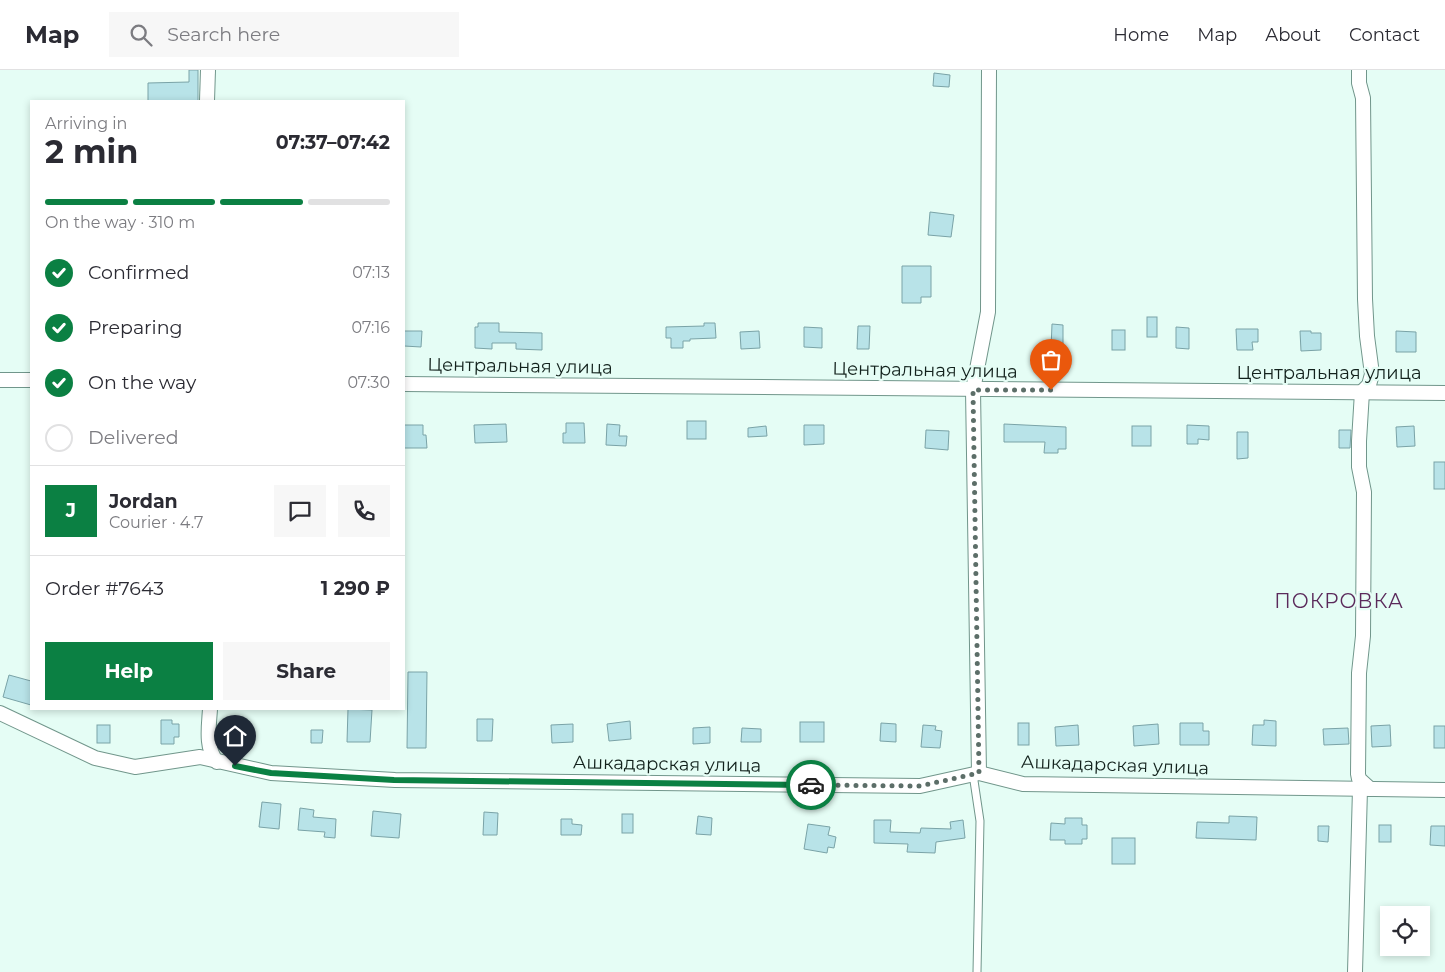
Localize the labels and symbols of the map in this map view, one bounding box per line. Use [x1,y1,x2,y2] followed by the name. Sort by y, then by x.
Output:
[1030,339,1072,390] pin
[427,353,613,379] street label: Центральная улица
[832,357,1018,383] street label: Центральная улица
[1236,362,1422,384] street label: Центральная улица
[1274,589,1404,613] district label: ПОКРОВКА
[214,715,256,766] pin
[573,751,761,777] street label: Ашкадарская улица
[1021,751,1209,779] street label: Ашкадарская улица
[786,760,836,810] courier

